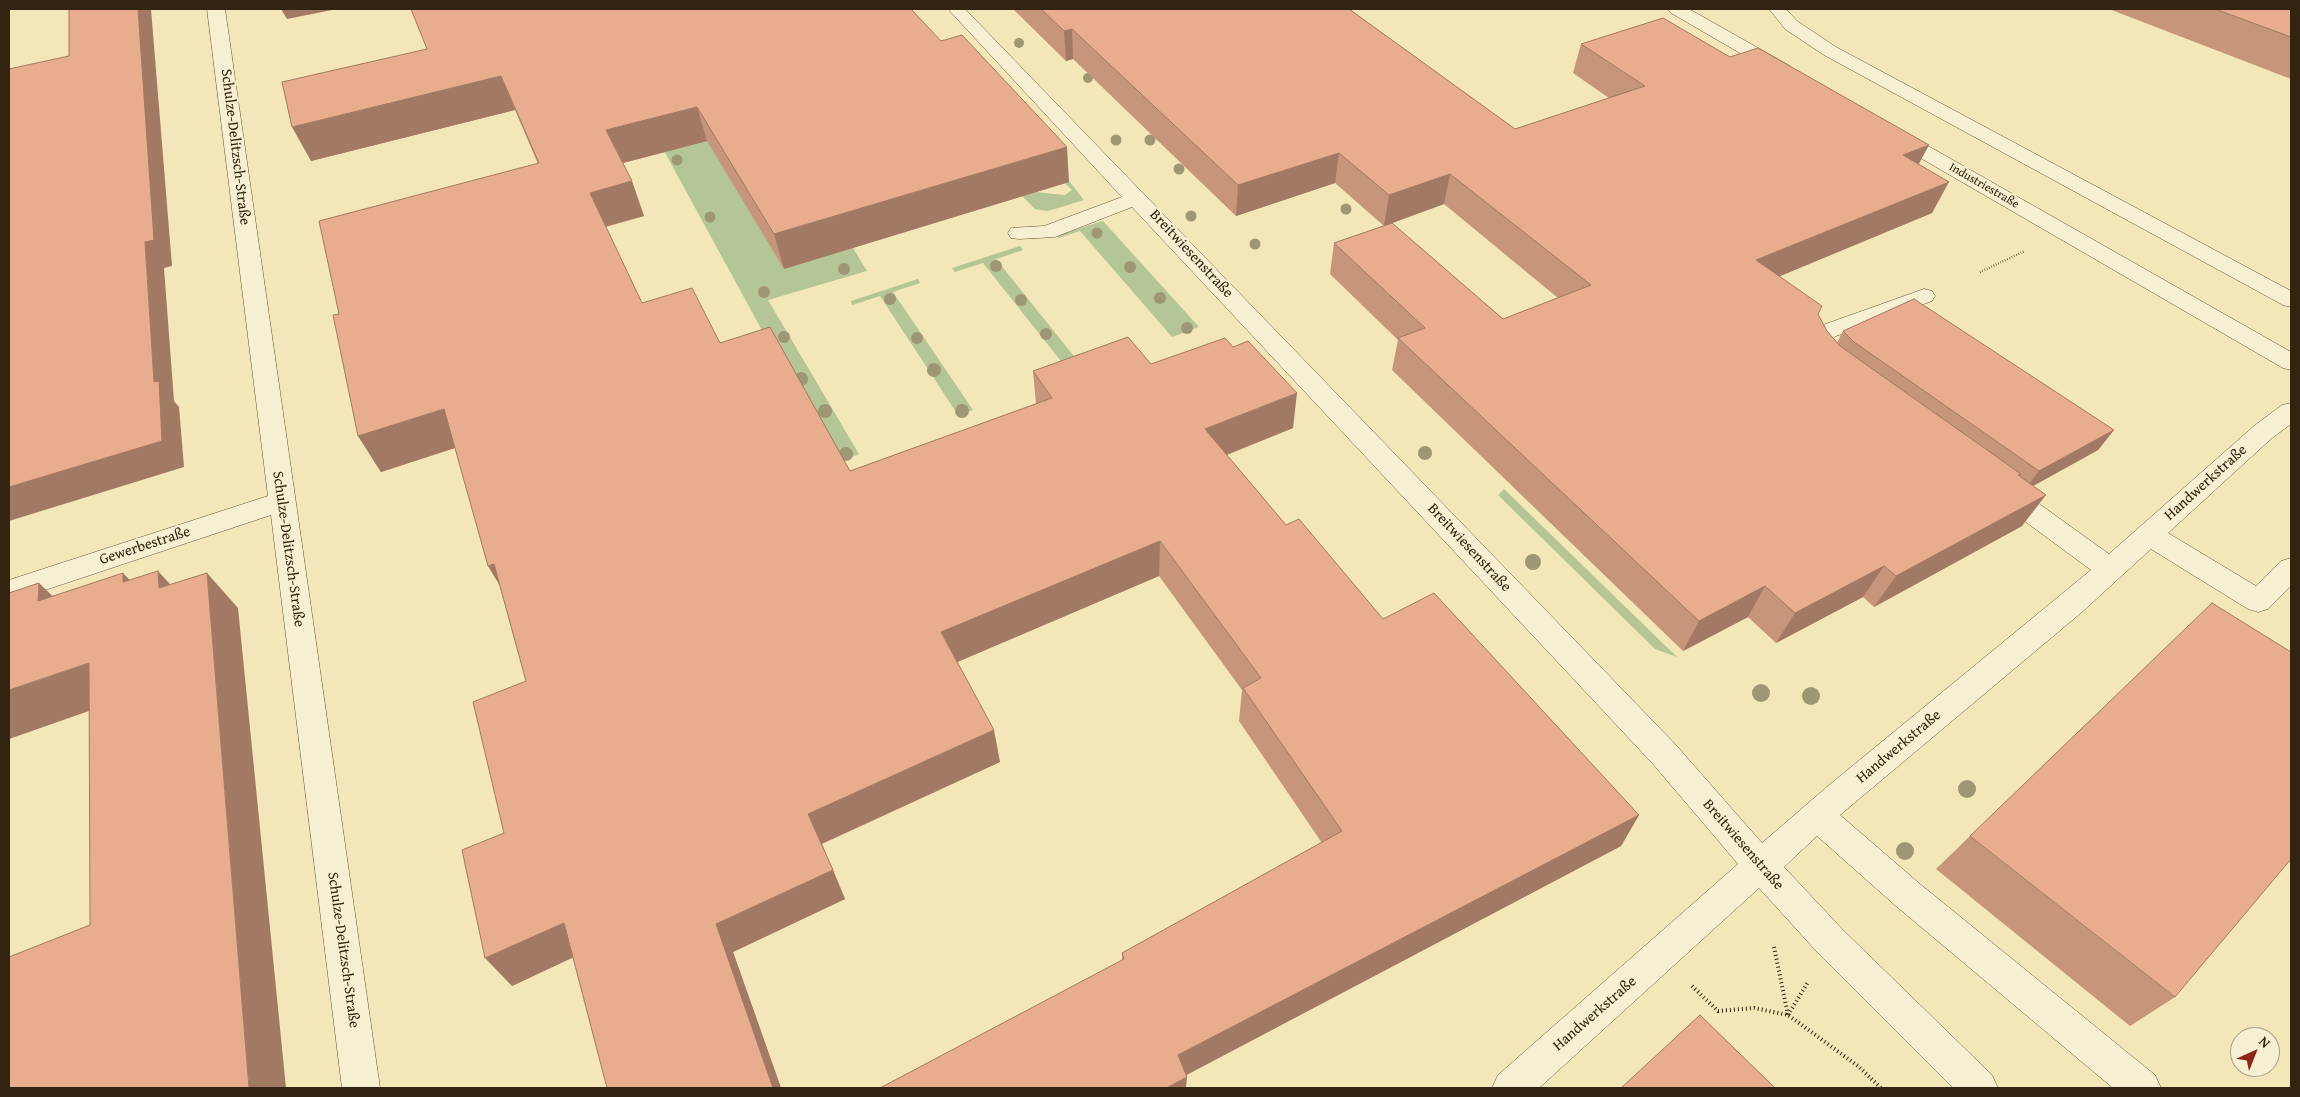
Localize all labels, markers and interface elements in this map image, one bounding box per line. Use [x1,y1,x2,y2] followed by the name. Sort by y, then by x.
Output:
[216,68,254,226] street label: Schulze-Delitzsch-Straße
[1946,160,2022,212] street label: Industriestraße
[1145,206,1237,302] street label: Breitwiesenstraße
[2161,441,2251,525] street label: Handwerkstraße
[268,470,308,628] street label: Schulze-Delitzsch-Straße
[1423,500,1515,596] street label: Breitwiesenstraße
[97,523,193,569] street label: Gewerbestraße
[1853,706,1945,788] street label: Handwerkstraße
[1699,796,1787,894] street label: Breitwiesenstraße
[323,871,363,1029] street label: Schulze-Delitzsch-Straße
[1550,973,1640,1055] street label: Handwerkstraße
[2230,1027,2280,1077] north arrow
[2254,1031,2275,1052] text: N

